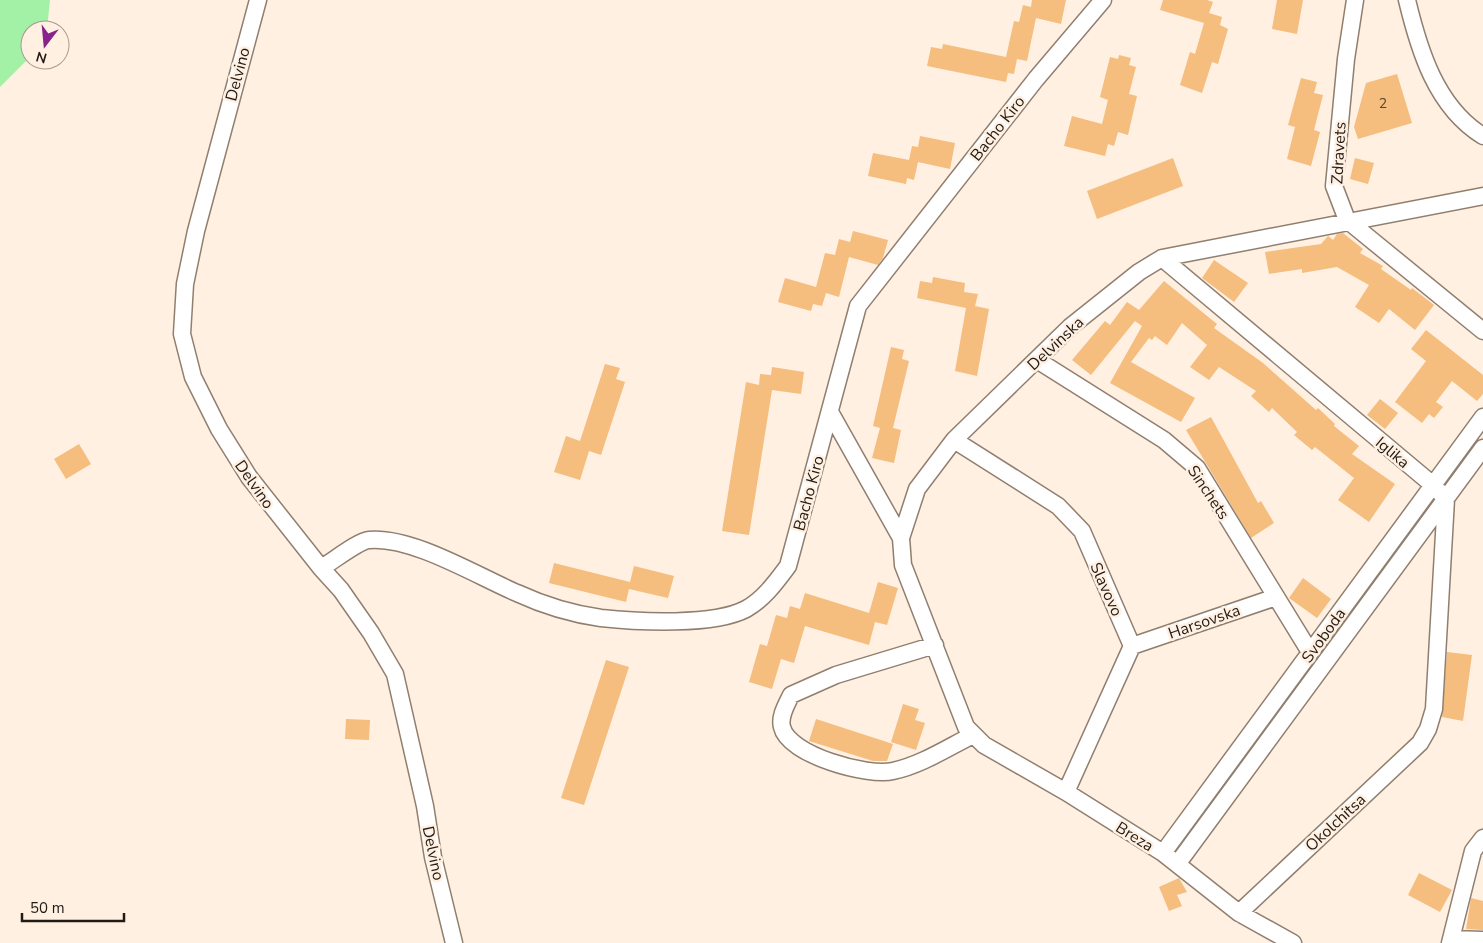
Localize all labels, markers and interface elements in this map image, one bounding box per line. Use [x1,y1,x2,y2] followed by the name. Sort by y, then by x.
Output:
[20,20,70,70] north arrow
[220,45,256,104] street label: Delvino
[34,46,49,68] text: N
[965,91,1030,166] street label: Bacho Kiro
[1379,94,1387,113] house number: 2
[1326,121,1352,185] street label: Zdravets
[1023,312,1089,376] street label: Delvinska
[1371,432,1414,474] street label: Iglika
[788,453,830,533] street label: Bacho Kiro
[229,456,279,513] street label: Delvino
[1182,461,1234,524] street label: Sinchets
[1084,559,1128,620] street label: Slavovo
[1165,599,1243,645] street label: Harsovska
[1296,604,1351,667] street label: Svoboda
[1301,789,1371,857] street label: Okolchitsa
[1111,817,1158,857] street label: Breza
[417,824,450,882] street label: Delvino
[22,890,125,922] scale bar
[30,898,65,918] text: 50 m

